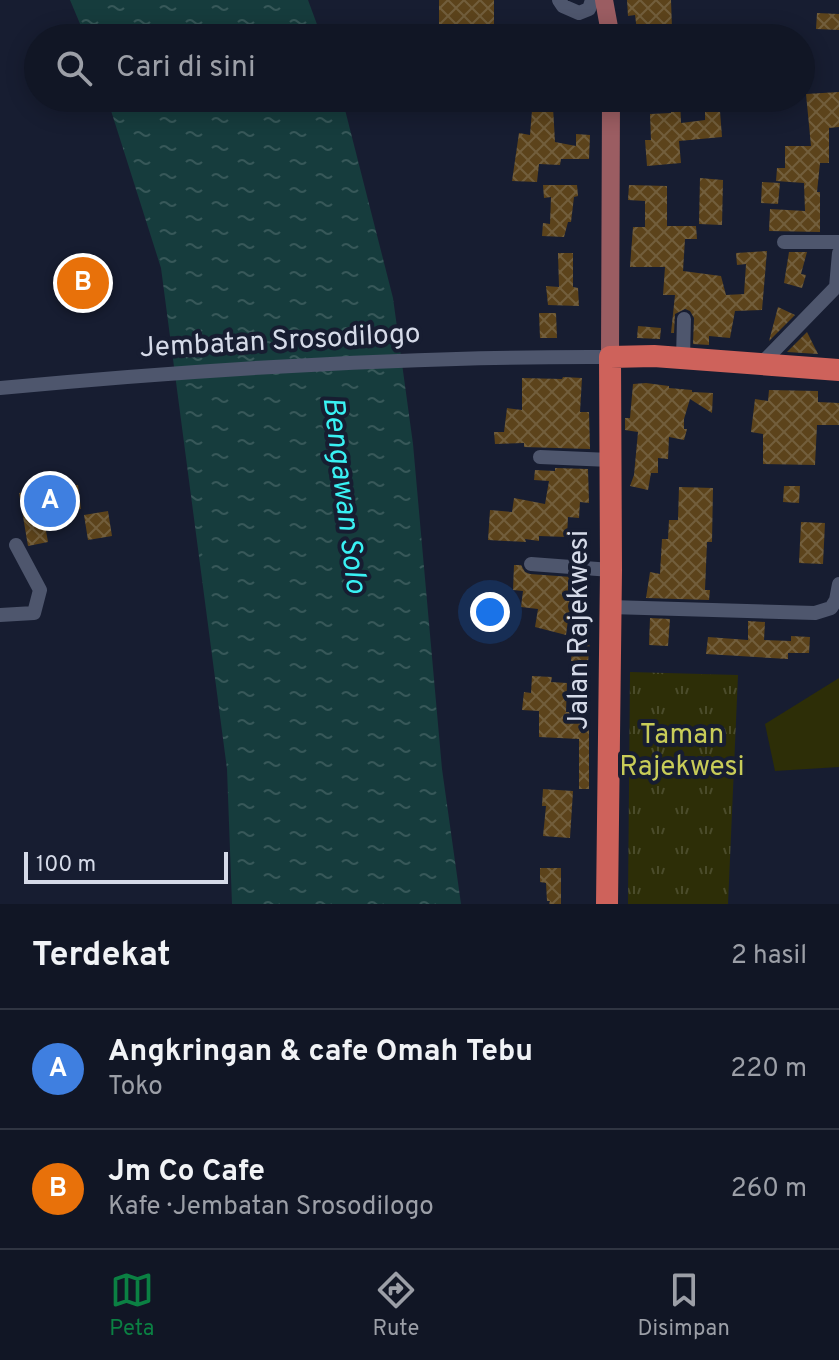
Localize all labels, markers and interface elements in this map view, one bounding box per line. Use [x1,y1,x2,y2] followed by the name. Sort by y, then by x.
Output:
[24,24,815,112] search box
[52,46,96,90] icon: search
[116,50,256,87] text: Cari di sini
[57,253,109,313] pin: B
[139,317,421,367] street label: Jembatan Srosodilogo
[313,395,373,595] water label: Bengawan Solo
[24,471,76,531] pin: A
[562,530,598,730] street label: Jalan Rajekwesi
[470,592,510,632] your location
[619,718,745,786] park label: Taman Rajekwesi
[24,848,228,884] scale bar
[36,852,96,879] text: 100 m
[32,935,171,978] text: Terdekat
[731,940,807,973] text: 2 hasil
[108,1034,533,1071] text: Angkringan & cafe Omah Tebu
[49,1053,67,1086] text: A
[730,1053,807,1086] text: 220 m
[108,1071,163,1104] text: Toko
[108,1154,265,1191] text: Jm Co Cafe
[49,1173,67,1206] text: B
[731,1173,807,1206] text: 260 m
[108,1191,434,1224] text: Kafe · Jembatan Srosodilogo
[109,1268,154,1343] tab: Peta
[373,1268,419,1343] tab: Rute
[637,1268,730,1343] tab: Disimpan

